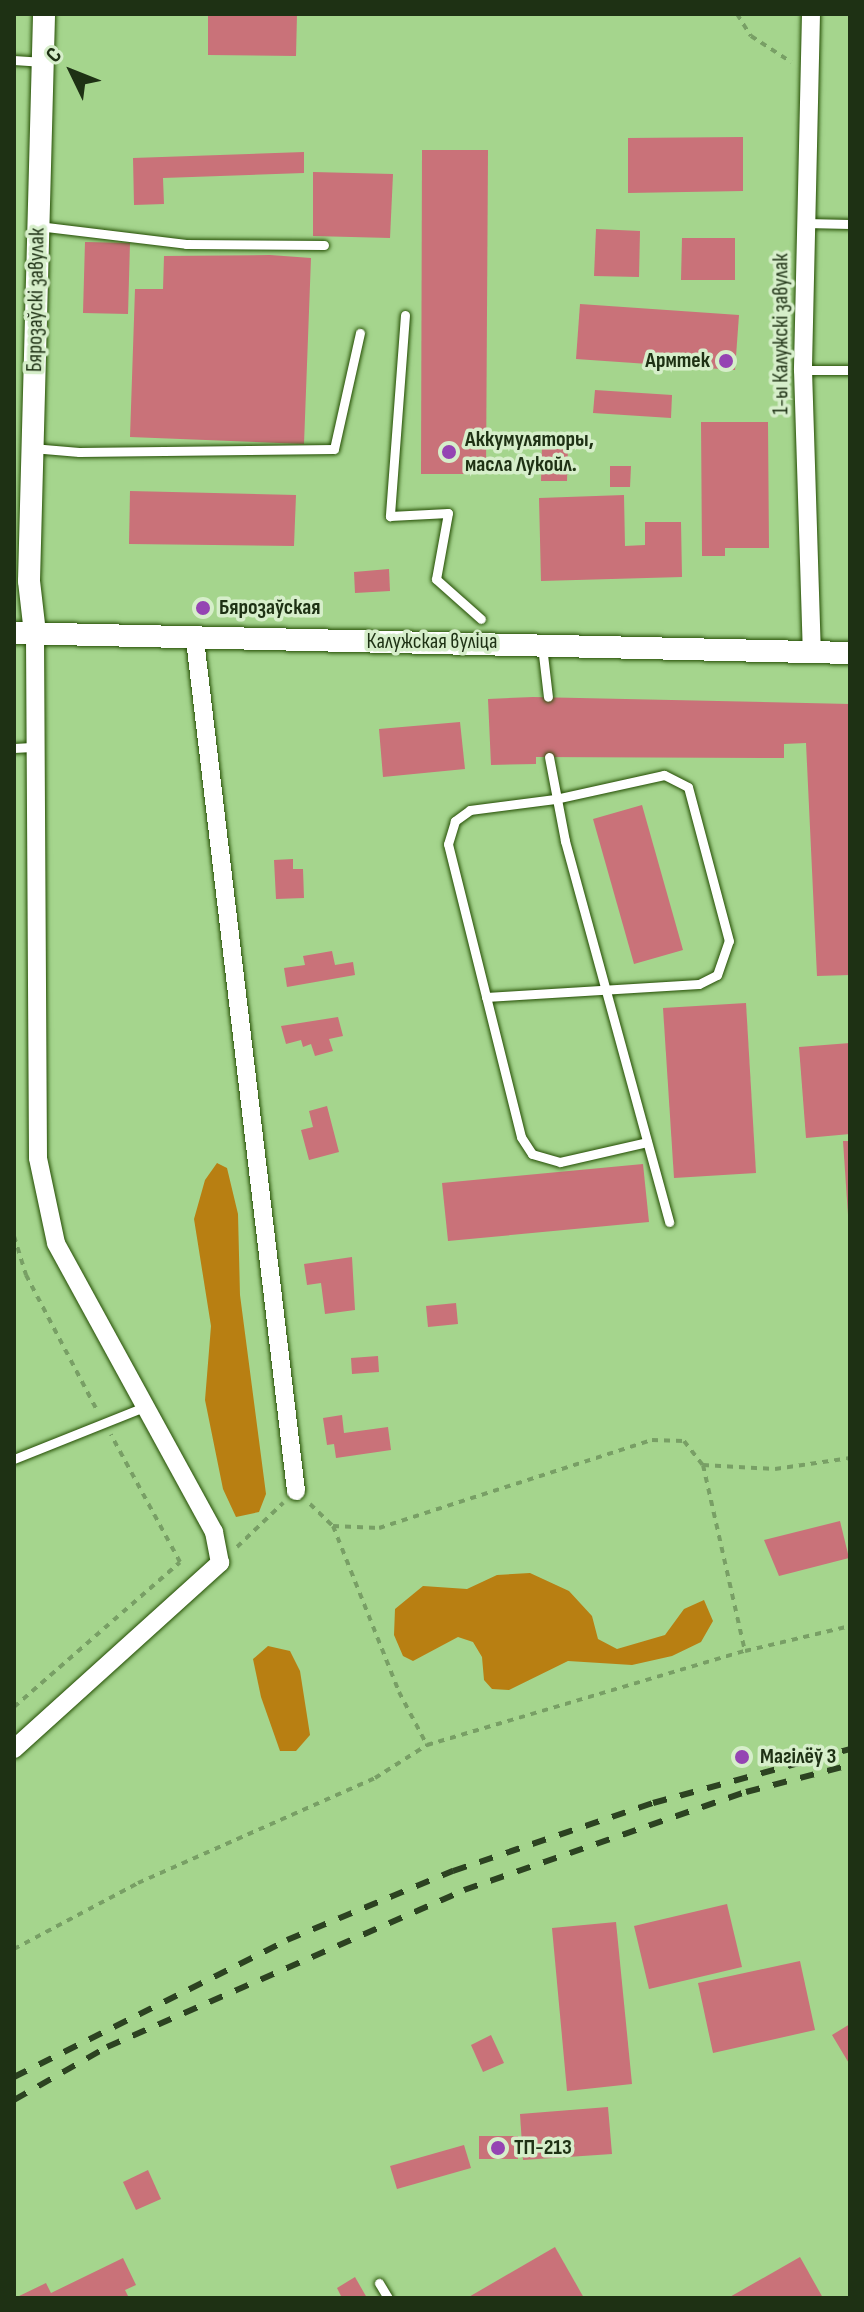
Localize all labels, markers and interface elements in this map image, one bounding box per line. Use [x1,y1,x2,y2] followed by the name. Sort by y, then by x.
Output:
[32,32,112,112] north arrow
[40,42,68,69] text: С
[22,228,50,372] street label: Бярозаўскі завулак
[768,253,794,415] street label: 1-ы Калужскі завулак
[645,348,710,374] place label: Армтек
[717,352,735,370] marker: Армтек
[465,426,594,478] place label: Аккумуляторы, масла Лукойл.
[440,443,458,461] marker: Аккумуляторы, масла Лукойл.
[219,595,321,621] place label: Бярозаўская
[194,599,212,617] marker: Бярозаўская
[367,629,497,655] street label: Калужская вуліца
[760,1744,836,1770] place label: Магілёў 3
[731,1746,753,1768] marker: Магілёў 3
[514,2135,572,2161] place label: ТП-213
[489,2139,507,2157] marker: ТП-213

